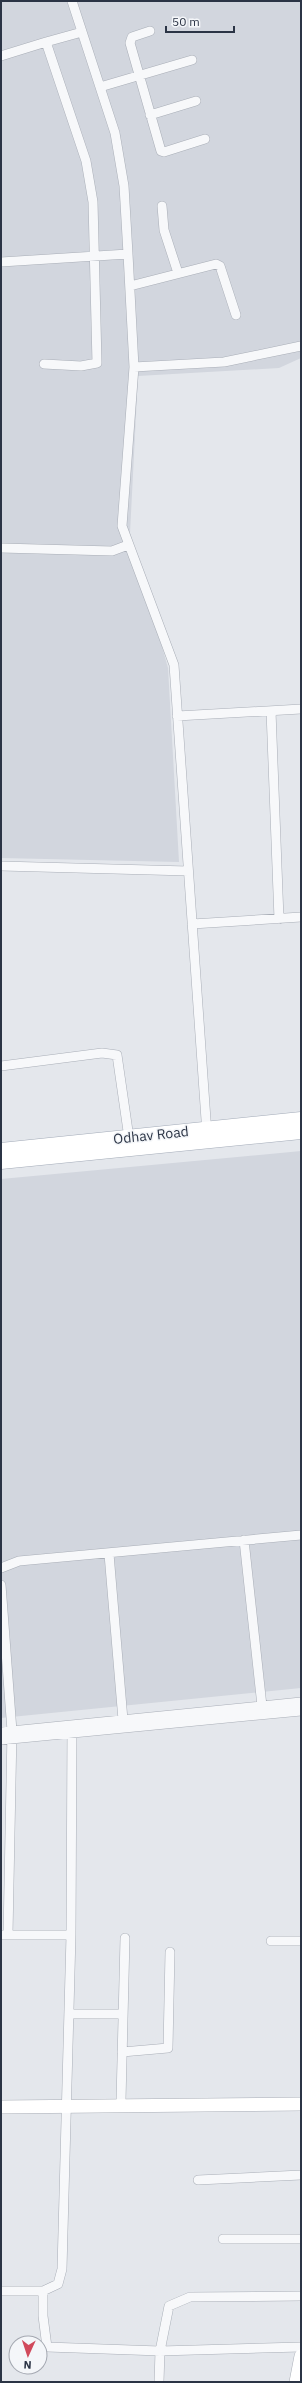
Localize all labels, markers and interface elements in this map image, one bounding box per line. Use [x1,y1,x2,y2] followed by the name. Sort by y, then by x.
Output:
[166,8,234,34] scale bar
[172,14,200,29] text: 50 m
[112,1122,190,1148] street label: Odhav Road
[8,2335,48,2375] north arrow
[23,2358,32,2372] text: N

